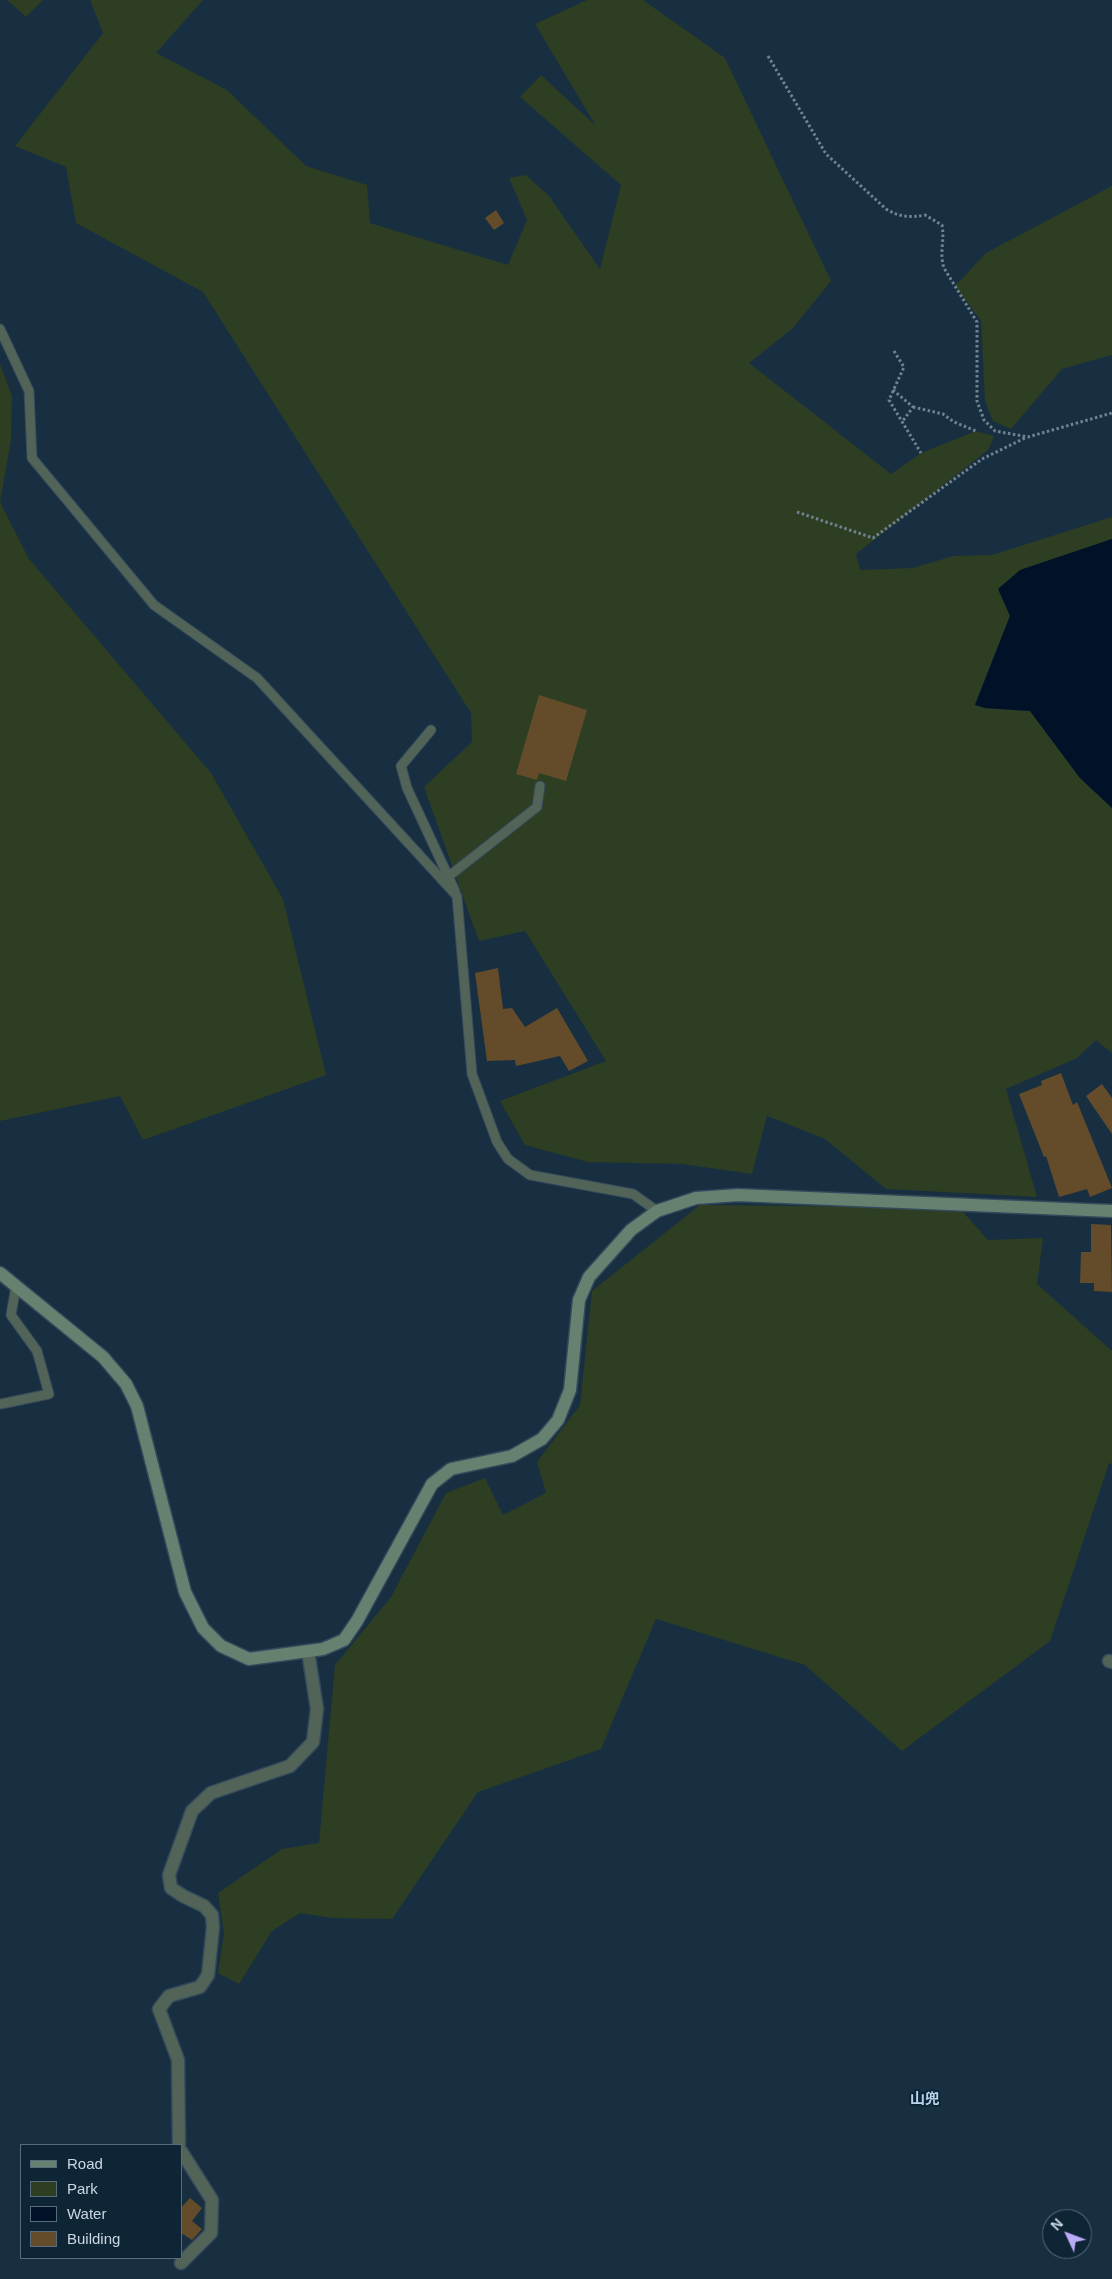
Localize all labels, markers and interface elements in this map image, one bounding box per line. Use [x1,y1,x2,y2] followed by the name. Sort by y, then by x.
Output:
[910,2091,940,2109] district label: 山兜
[20,2144,182,2259] legend
[67,2155,103,2172] text: Road
[67,2180,98,2197] text: Park
[67,2205,106,2222] text: Water
[1042,2209,1092,2259] north arrow
[1047,2215,1066,2234] text: N
[67,2230,120,2247] text: Building

